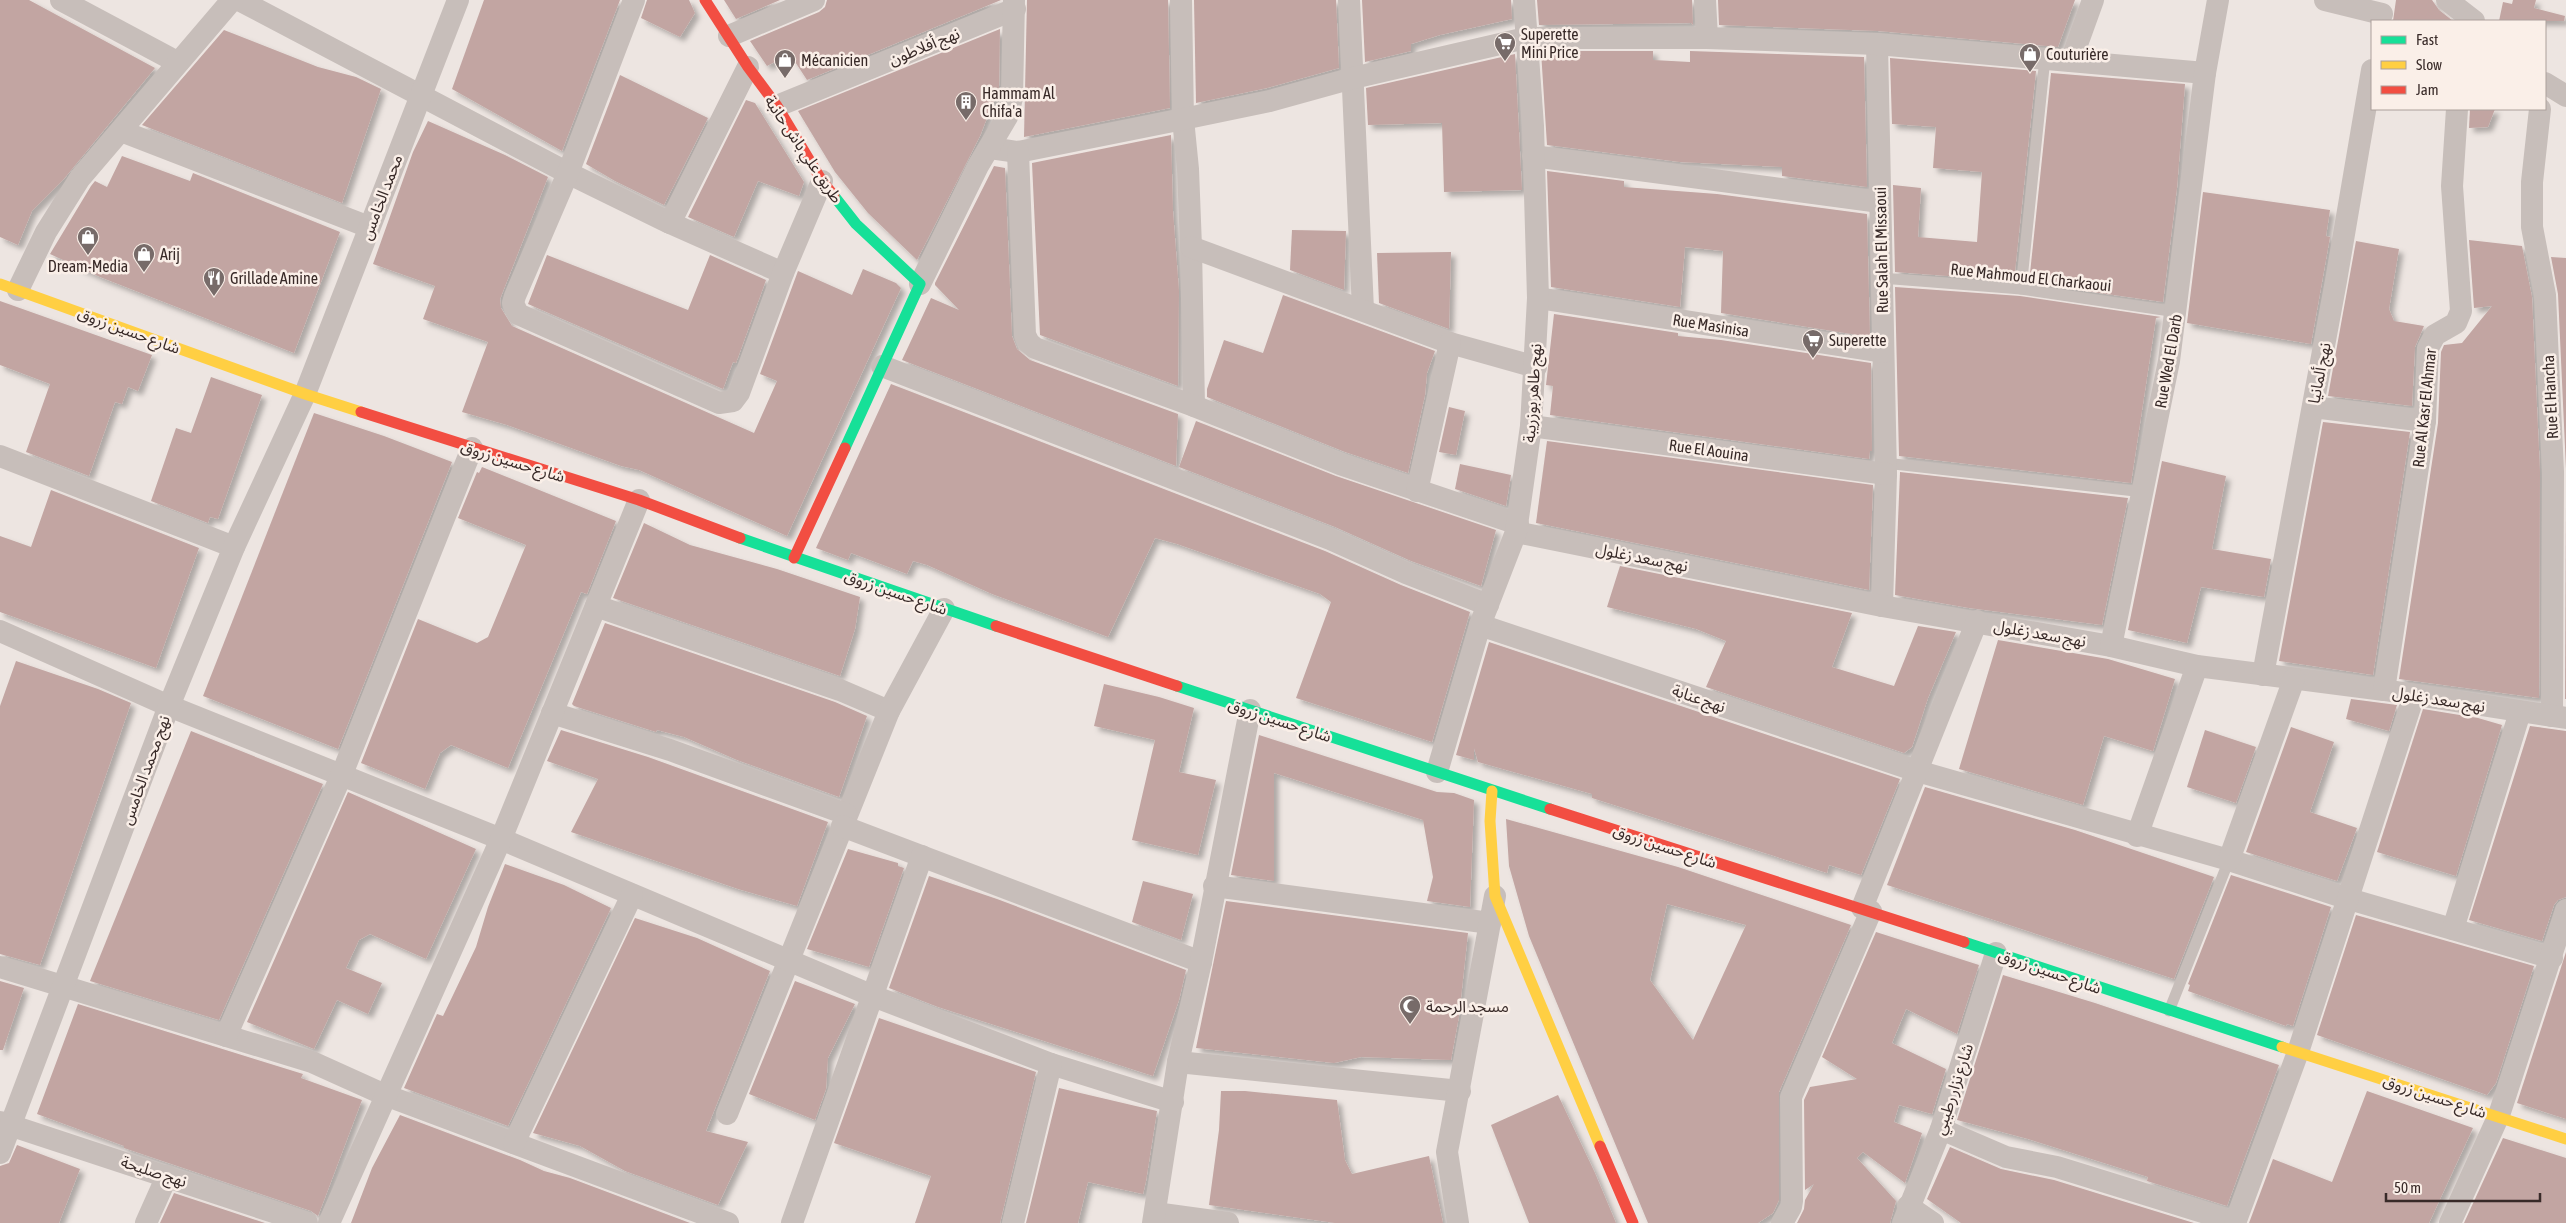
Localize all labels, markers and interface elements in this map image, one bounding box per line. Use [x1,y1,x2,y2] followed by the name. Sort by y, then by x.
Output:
[2371,20,2546,110] legend
[886,24,964,72] street label: نهج أفلاطون
[1521,25,1579,61] place label: Superette Mini Price
[1493,31,1517,62] supermarket icon: Superette Mini Price
[2416,31,2438,48] text: Fast
[2018,42,2042,73] shop icon: Couturière
[2046,45,2108,63] place label: Couturière
[773,48,797,79] shop icon: Mécanicien
[801,51,868,69] place label: Mécanicien
[2416,56,2442,73] text: Slow
[2416,81,2439,98] text: Jam
[982,84,1056,120] place label: Hammam Al Chifa'a
[954,90,978,121] building icon: Hammam Al Chifa'a
[758,92,847,208] street label: طريق علي باش حانبة
[356,152,406,243] street label: محمد الخامس
[1871,187,1891,313] street label: Rue Salah El Missaoui
[76,225,100,256] shop icon: Dream-Media
[132,242,156,273] shop icon: Arij
[160,245,180,264] place label: Arij
[48,257,128,275] place label: Dream-Media
[1950,260,2112,294] street label: Rue Mahmoud El Charkaoui
[202,266,226,297] restaurant icon: Grillade Amine
[230,269,318,287] place label: Grillade Amine
[74,303,183,361] street label: شارع حسين زروق
[1671,310,1751,340] street label: Rue Masinisa
[2151,313,2185,409] street label: Rue Wed El Darb
[1801,328,1825,359] supermarket icon: Superette
[1829,331,1887,350] place label: Superette
[2304,341,2338,406] street label: نهج ألمانيا
[1520,343,1548,443] street label: نهج طاهر بوزريبة
[2409,347,2439,468] street label: Rue Al Kasr El Ahmar
[2539,355,2561,439] street label: Rue El Hancha
[1668,435,1750,465] street label: Rue El Aouina
[458,437,567,489] street label: شارع حسين زروق
[1594,539,1690,579] street label: نهج سعد زغلول
[841,566,950,622] street label: شارع حسين زروق
[1992,616,2088,654] street label: نهج سعد زغلول
[1669,680,1728,719] street label: نهج عنابة
[2391,683,2487,719] street label: نهج سعد زغلول
[1225,695,1334,749] street label: شارع حسين زروق
[117,713,177,829] street label: نهج محمد الخامس
[1610,821,1719,875] street label: شارع حسين زروق
[1995,945,2104,1001] street label: شارع حسين زروق
[1398,994,1422,1025] mosque icon: مسجد الرحمة
[1426,997,1509,1016] place label: مسجد الرحمة
[1930,1041,1980,1138] street label: شارع نزار رطيبي
[2380,1071,2489,1125] street label: شارع حسين زروق
[118,1152,189,1194] street label: نهج صليحة
[2386,1170,2540,1202] scale bar
[2394,1179,2421,1196] text: 50 m

